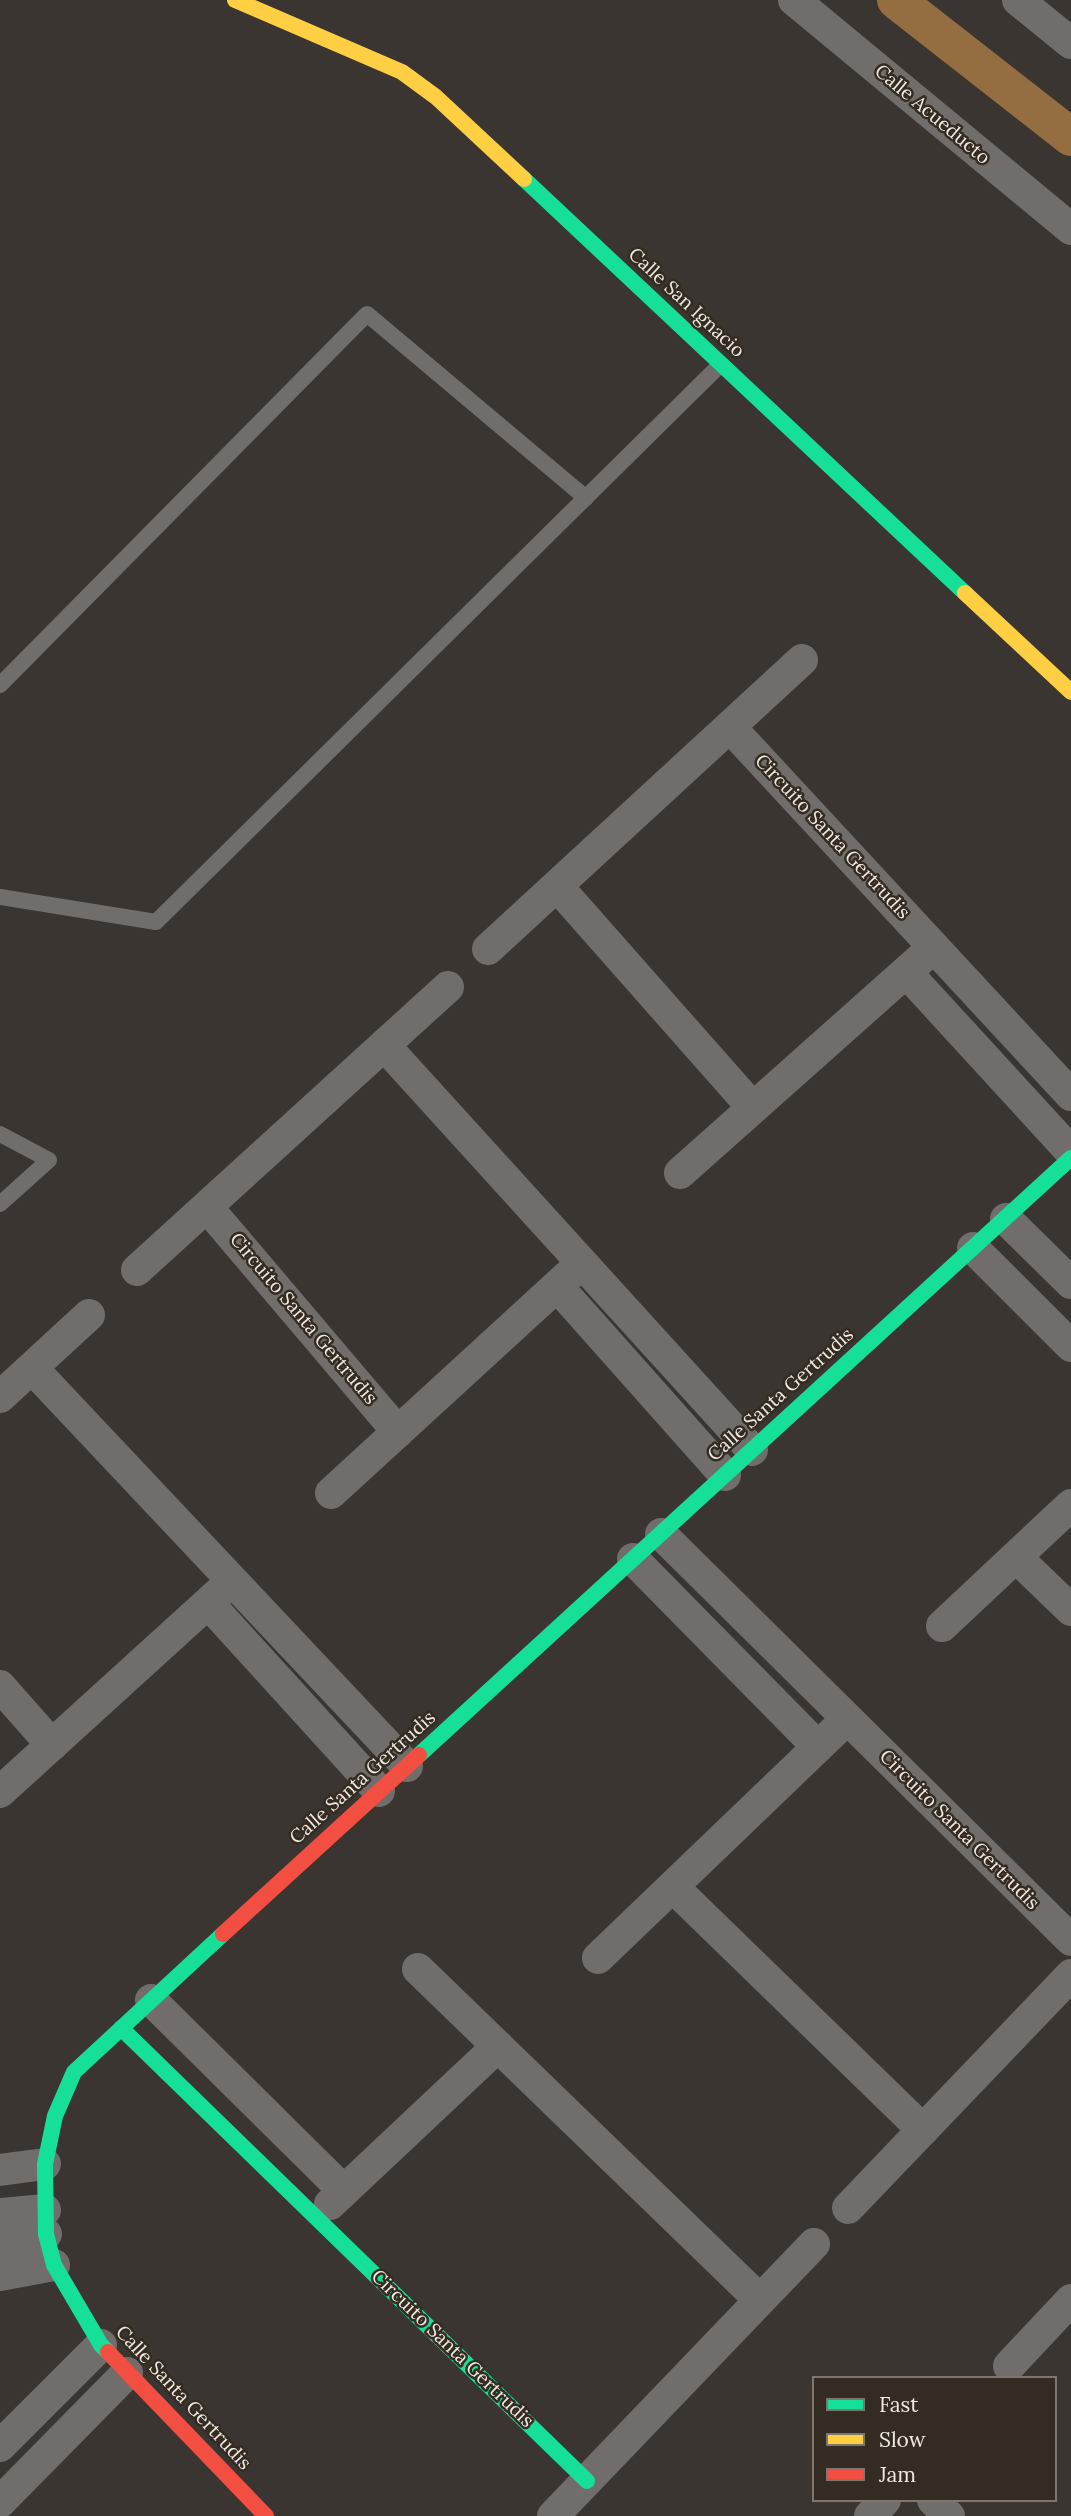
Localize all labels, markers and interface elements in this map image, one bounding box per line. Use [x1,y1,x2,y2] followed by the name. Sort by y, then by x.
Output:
[870,60,994,170] street label: Calle Acueducto
[623,243,749,363] street label: Calle San Ignacio
[750,750,914,924] street label: Circuito Santa Gertrudis
[225,1229,381,1409] street label: Circuito Santa Gertrudis
[703,1324,859,1466] street label: Calle Santa Gertrudis
[285,1707,441,1849] street label: Calle Santa Gertrudis
[874,1745,1044,1915] street label: Circuito Santa Gertrudis
[366,2265,538,2433] street label: Circuito Santa Gertrudis
[110,2321,256,2475] street label: Calle Santa Gertrudis
[812,2376,1057,2502] legend
[879,2391,918,2418] text: Fast
[879,2426,926,2453] text: Slow
[879,2461,916,2488] text: Jam

